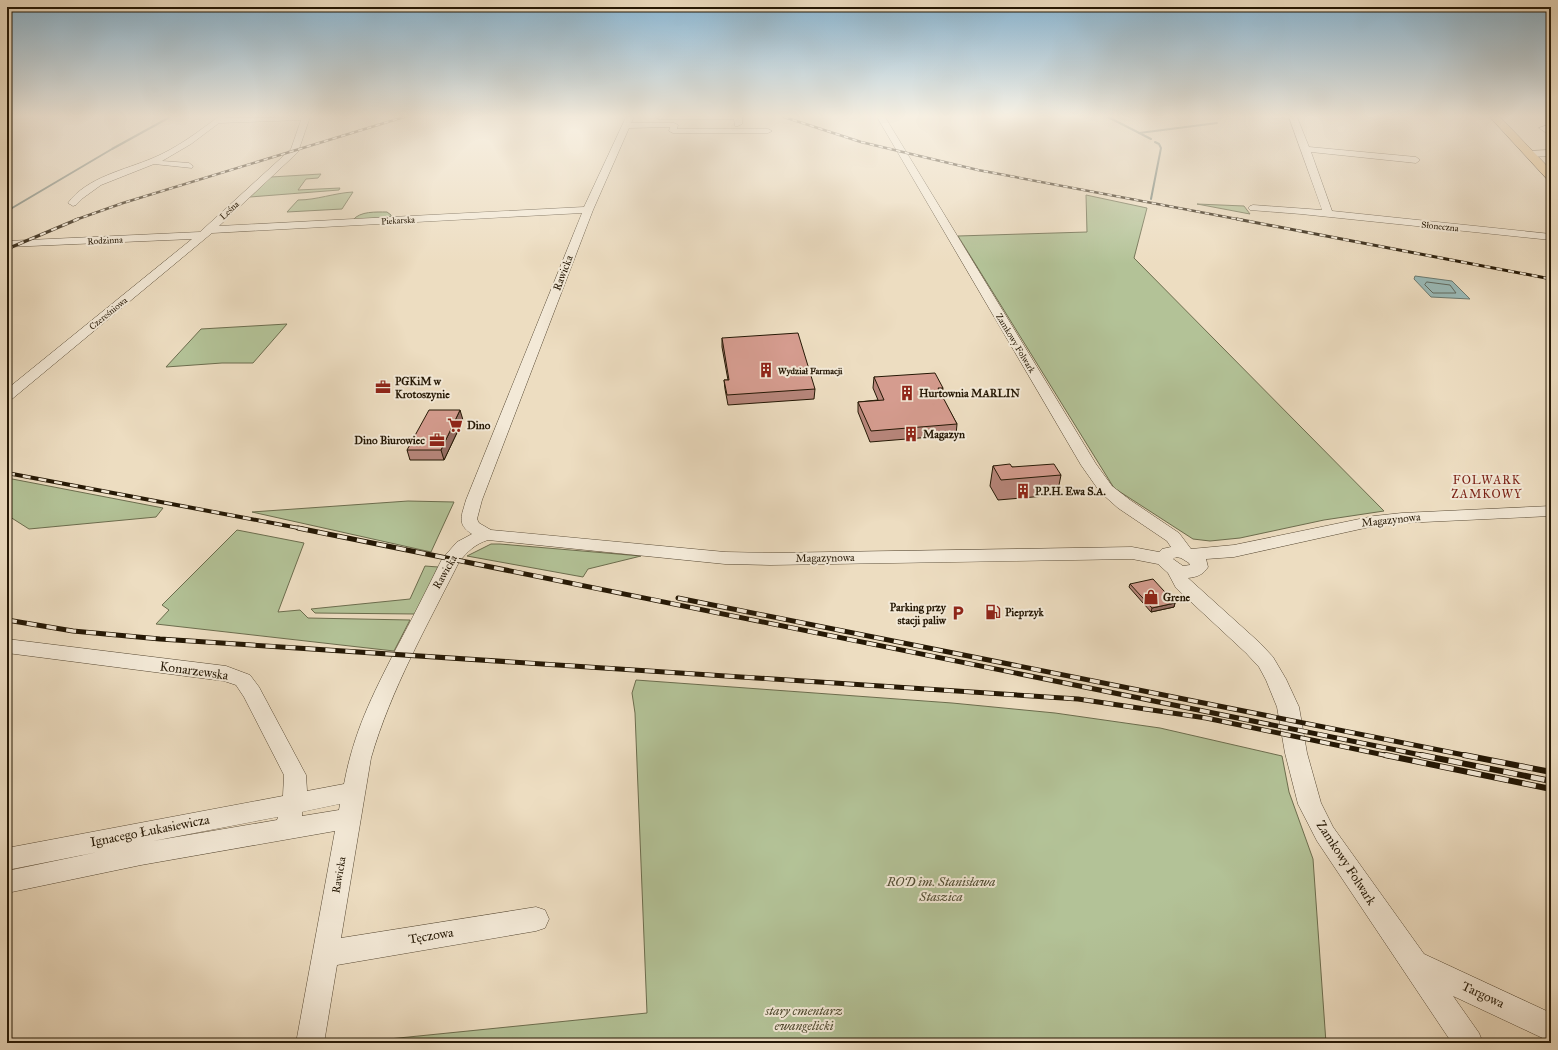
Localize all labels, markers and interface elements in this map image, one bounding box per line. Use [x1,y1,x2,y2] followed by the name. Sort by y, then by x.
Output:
[217,198,241,222] street label: Leśna
[381,214,415,226] street label: Piekarska
[1421,219,1459,233] street label: Słoneczna
[87,234,123,246] street label: Rodzinna
[550,253,576,293] street label: Rawicka
[87,294,129,332] street label: Czereśniowa
[994,311,1038,375] street label: Zamkowy Folwark
[757,361,775,379] building icon: Wydział Farmacji
[778,365,843,377] place label: Wydział Farmacji
[395,375,450,402] place label: PGKiM w Krotoszynie
[374,378,392,396] office icon: PGKiM w Krotoszynie
[898,384,916,402] building icon: Hurtownia MARLIN
[919,387,1020,400] place label: Hurtownia MARLIN
[446,416,464,434] supermarket icon: Dino
[467,419,491,432] place label: Dino
[902,425,920,443] building icon: Magazyn
[923,428,965,442] place label: Magazyn
[428,431,446,449] office icon: Dino Biurowiec
[354,434,425,447] place label: Dino Biurowiec
[1451,473,1523,501] district label: FOLWARK ZAMKOWY
[1014,482,1032,500] building icon: P.P.H. Ewa S.A.
[1035,485,1107,498] place label: P.P.H. Ewa S.A.
[1361,510,1422,530] street label: Magazynowa
[795,551,855,565] street label: Magazynowa
[430,552,460,591] street label: Rawicka
[1142,588,1160,606] shop icon: Grene
[1163,591,1191,604] place label: Grene
[890,601,947,628] place label: Parking przy stacji paliw
[984,603,1002,621] fuel station icon: Pieprzyk
[949,604,967,622] parking icon: Parking przy stacji paliw
[1005,606,1045,620] place label: Pieprzyk
[159,658,230,684] street label: Konarzewska
[89,811,212,850] street label: Ignacego Łukasiewicza
[1313,818,1380,909] street label: Zamkowy Folwark
[329,855,349,894] street label: Rawicka
[886,874,995,905] park label: ROD im. Stanisława Staszica
[407,924,455,947] street label: Tęczowa
[1459,978,1507,1012] street label: Targowa
[764,1003,843,1034] park label: stary cmentarz ewangelicki

